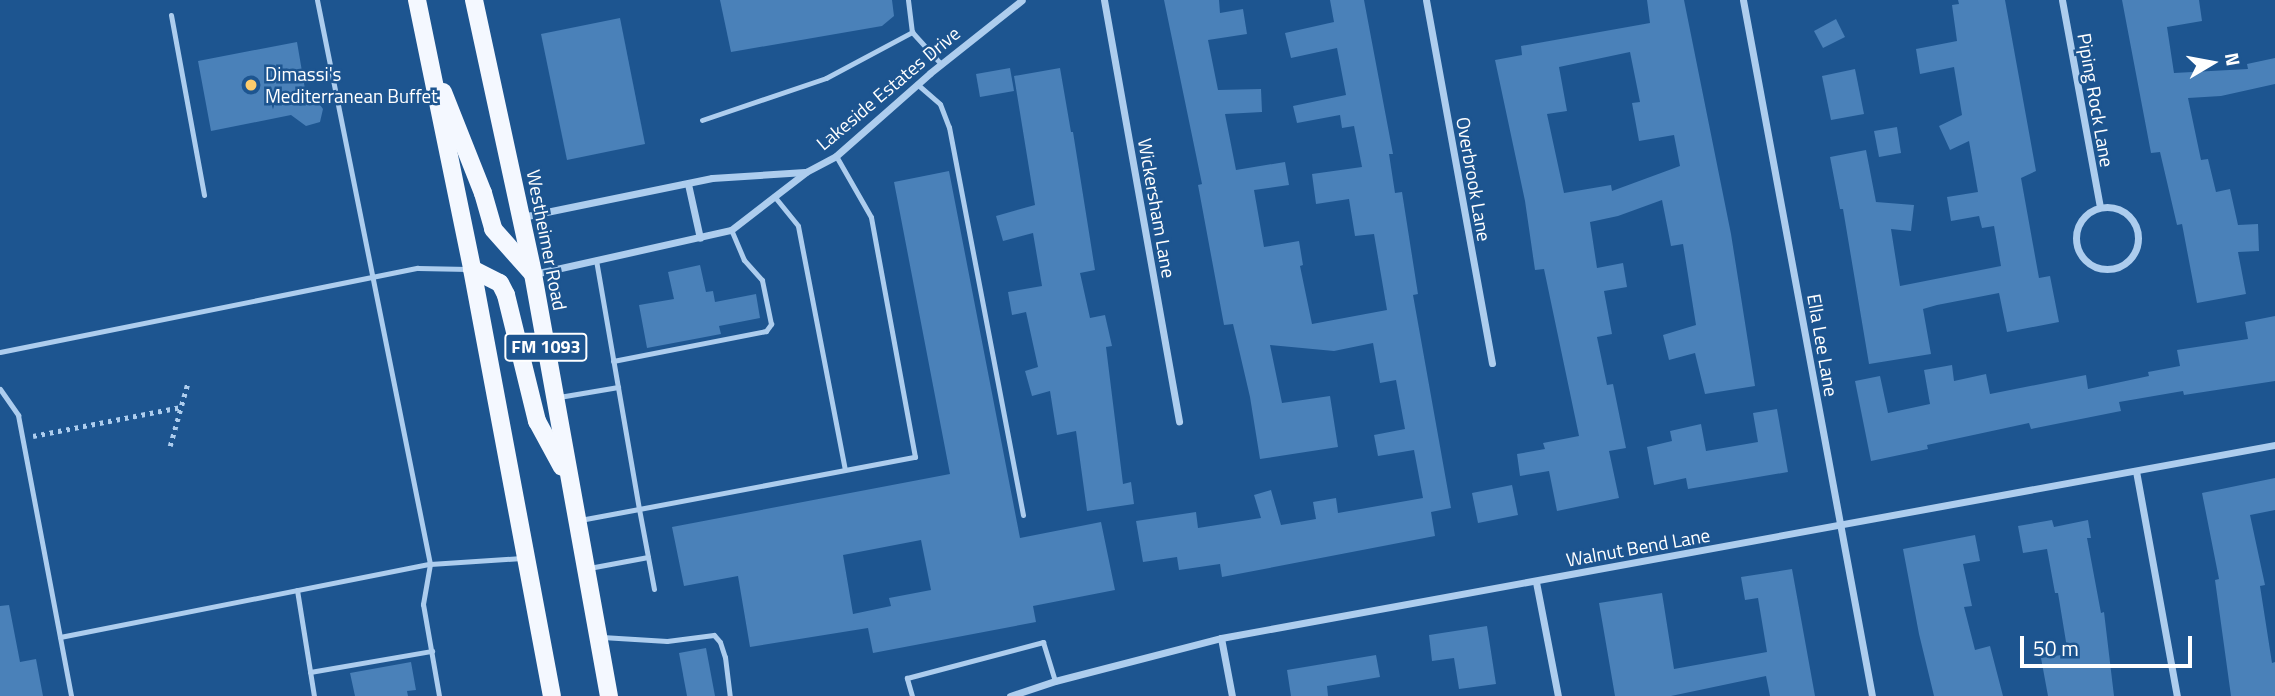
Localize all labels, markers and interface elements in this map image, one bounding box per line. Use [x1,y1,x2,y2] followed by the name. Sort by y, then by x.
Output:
[812,21,964,155] street label: Lakeside Estates Drive
[2177,28,2247,98] north arrow
[2073,31,2119,169] street label: Piping Rock Lane
[2218,50,2249,68] text: N
[265,63,438,107] place label: Dimassi's Mediterranean Buffet
[243,77,259,93] marker: Dimassi's Mediterranean Buffet
[1452,115,1496,243] street label: Overbrook Lane
[1134,136,1180,280] street label: Wickersham Lane
[522,168,572,312] street label: Westheimer Road
[1803,292,1843,398] street label: Ella Lee Lane
[504,332,588,362] road number: FM 1093
[1564,523,1712,571] street label: Walnut Bend Lane
[2023,622,2194,666] scale bar
[2033,632,2079,664] text: 50 m

